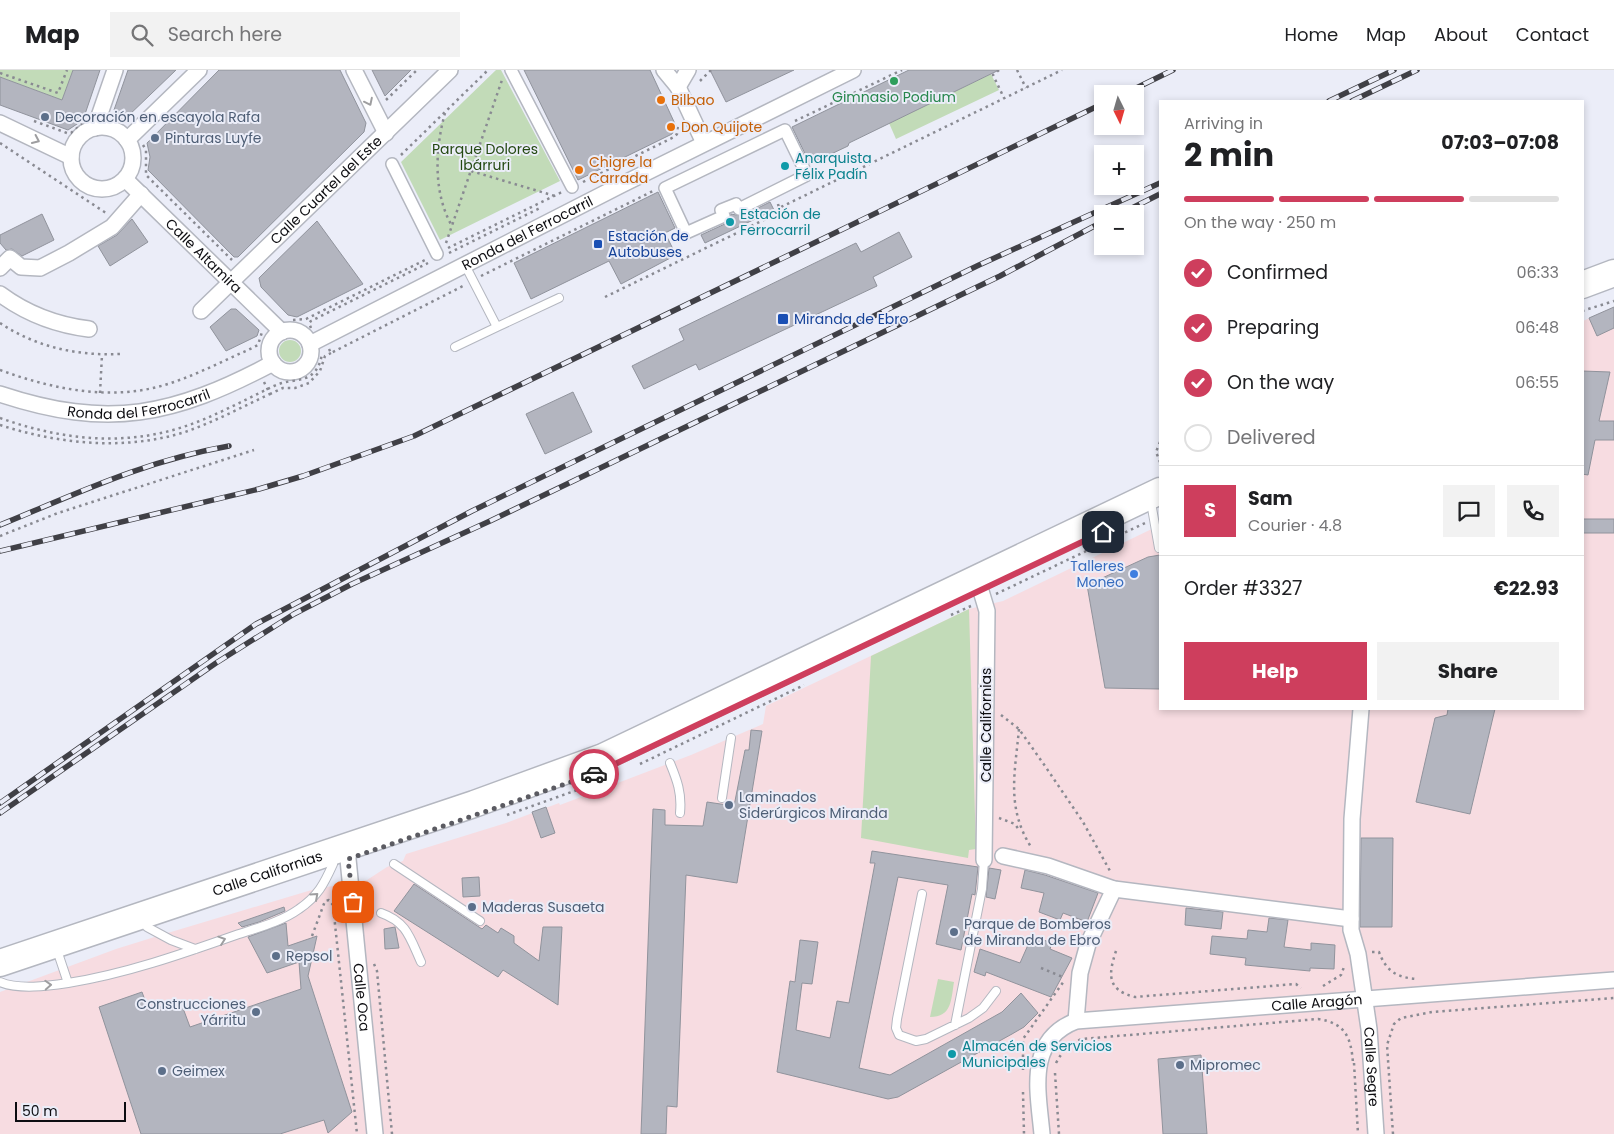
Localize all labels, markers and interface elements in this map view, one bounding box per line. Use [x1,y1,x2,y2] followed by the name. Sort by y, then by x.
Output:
[110,12,460,57] search box
[25,18,80,51] text: Map
[128,21,156,49] icon: search
[168,21,282,48] text: Search here
[1284,22,1338,47] text: Home
[1366,22,1406,47] text: Map
[1434,22,1488,47] text: About
[1516,22,1589,47] text: Contact
[888,75,900,87] marker: Gimnasio Podium
[1094,85,1144,135] north arrow
[1094,85,1144,255] map controls
[832,87,956,107] place label: Gimnasio Podium
[671,90,714,110] place label: Bilbao
[655,94,667,106] marker: Bilbao
[363,97,374,106] one-way arrow
[55,107,260,127] place label: Decoración en escayola Rafa
[39,111,51,123] marker: Decoración en escayola Rafa
[1184,112,1263,135] text: Arriving in
[681,117,763,137] place label: Don Quijote
[665,121,677,133] marker: Don Quijote
[165,128,262,148] place label: Pinturas Luyfe
[1441,129,1559,156] text: 07:03–07:08
[266,131,387,249] street label: Calle Cuartel del Este
[149,132,161,144] marker: Pinturas Luyfe
[1184,132,1274,177] text: 2 min
[30,133,39,143] one-way arrow
[432,139,538,175] park label: Parque Dolores Ibárruri
[1094,145,1144,195] button: +
[795,148,872,184] place label: Anarquista Félix Padín
[589,152,652,188] place label: Chigre la Carrada
[779,160,791,172] marker: Anarquista Félix Padín
[573,164,585,176] marker: Chigre la Carrada
[458,191,596,275] street label: Ronda del Ferrocarril
[740,204,821,240] place label: Estación de Ferrocarril
[1094,205,1144,255] button: −
[1184,211,1336,234] text: On the way · 250 m
[161,214,246,298] street label: Calle Altamira
[724,216,736,228] marker: Estación de Ferrocarril
[608,226,689,262] place label: Estación de Autobuses
[592,238,604,250] marker: Estación de Autobuses
[1184,259,1212,287] icon: check
[1227,259,1328,286] text: Confirmed
[1517,261,1559,284] text: 06:33
[794,309,909,329] place label: Miranda de Ebro
[776,312,790,326] marker: Miranda de Ebro
[1184,314,1212,342] icon: check
[1227,314,1319,341] text: Preparing
[1515,316,1559,339] text: 06:48
[1184,369,1212,397] icon: check
[1227,369,1334,396] text: On the way
[1515,371,1559,394] text: 06:55
[66,384,213,424] street label: Ronda del Ferrocarril
[1227,424,1316,451] text: Delivered
[1248,485,1293,512] text: Sam
[1443,485,1495,537] button: chat
[1507,485,1559,537] button: phone
[1204,497,1216,524] text: S
[1082,511,1124,553] pin
[1248,514,1342,537] text: Courier · 4.8
[1089,518,1117,546] icon: home
[1070,556,1124,592] place label: Talleres Moneo
[1128,568,1140,580] marker: Talleres Moneo
[1184,575,1302,602] text: Order #3327
[1494,575,1559,602] text: €22.93
[1184,642,1367,700] button: Help
[1377,642,1559,700] button: Share
[976,668,996,782] street label: Calle Californias
[569,749,619,799] courier
[580,760,608,788] icon: car
[739,787,888,823] place label: Laminados Siderúrgicos Miranda
[723,799,735,811] marker: Laminados Siderúrgicos Miranda
[210,846,325,901] street label: Calle Californias
[332,881,374,923] pin
[339,888,367,916] icon: bag
[309,893,318,902] one-way arrow
[482,897,605,917] place label: Maderas Susaeta
[466,901,478,913] marker: Maderas Susaeta
[964,914,1111,950] place label: Parque de Bomberos de Miranda de Ebro
[948,926,960,938] marker: Parque de Bomberos de Miranda de Ebro
[217,936,226,946] one-way arrow
[286,946,332,966] place label: Repsol
[270,950,282,962] marker: Repsol
[348,962,375,1032] street label: Calle Oca
[44,979,52,990] one-way arrow
[1271,989,1363,1016] street label: Calle Aragón
[136,994,246,1030] place label: Construcciones Yárritu
[250,1006,262,1018] marker: Construcciones Yárritu
[1359,1026,1384,1108] street label: Calle Segre
[962,1036,1112,1072] place label: Almacén de Servicios Municipales
[946,1048,958,1060] marker: Almacén de Servicios Municipales
[1190,1055,1261,1075] place label: Mipromec
[1174,1059,1186,1071] marker: Mipromec
[172,1061,225,1081] place label: Geimex
[156,1065,168,1077] marker: Geimex
[15,1099,126,1122] scale bar
[22,1101,58,1121] text: 50 m

